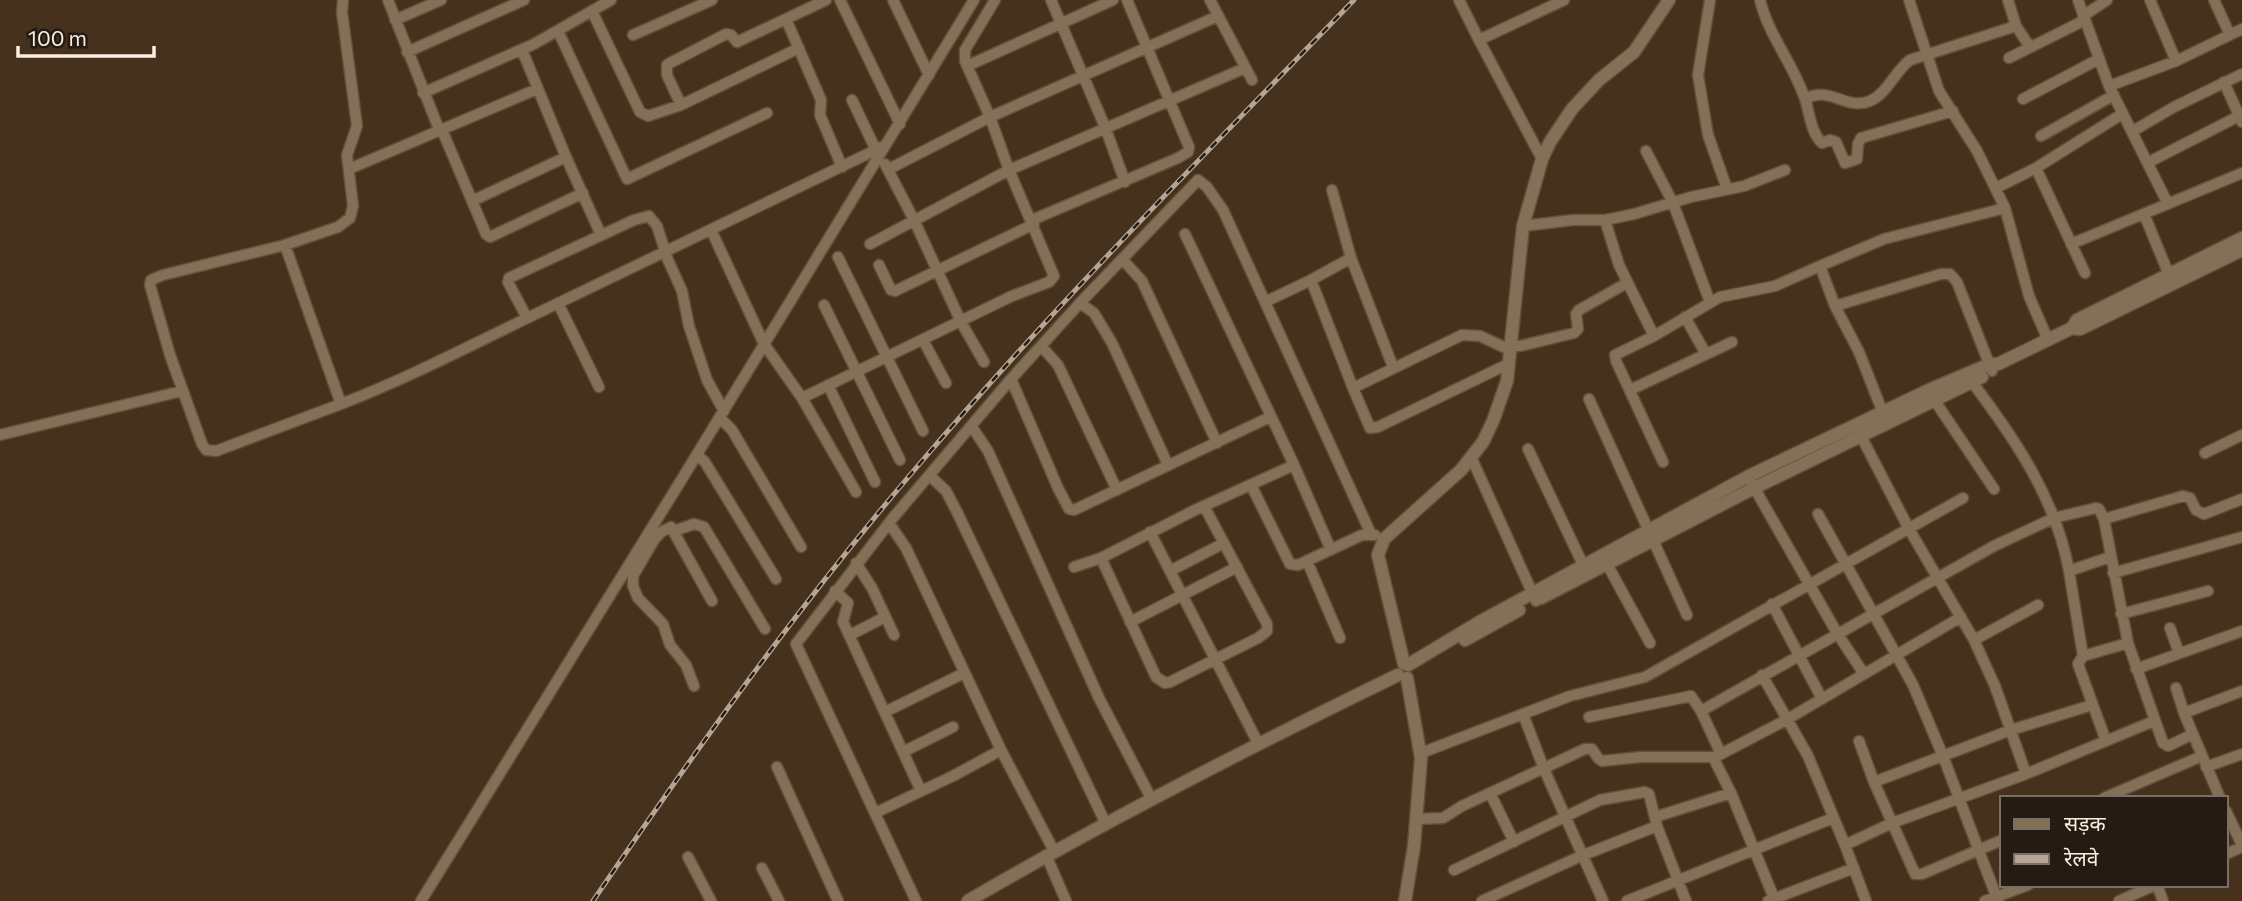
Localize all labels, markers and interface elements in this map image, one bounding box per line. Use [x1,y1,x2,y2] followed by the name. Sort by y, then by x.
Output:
[18,14,154,58] scale bar
[28,25,87,50] text: 100 m
[2000,796,2228,887] legend
[2064,810,2106,835] text: सड़क
[2063,845,2099,870] text: रेलवे

